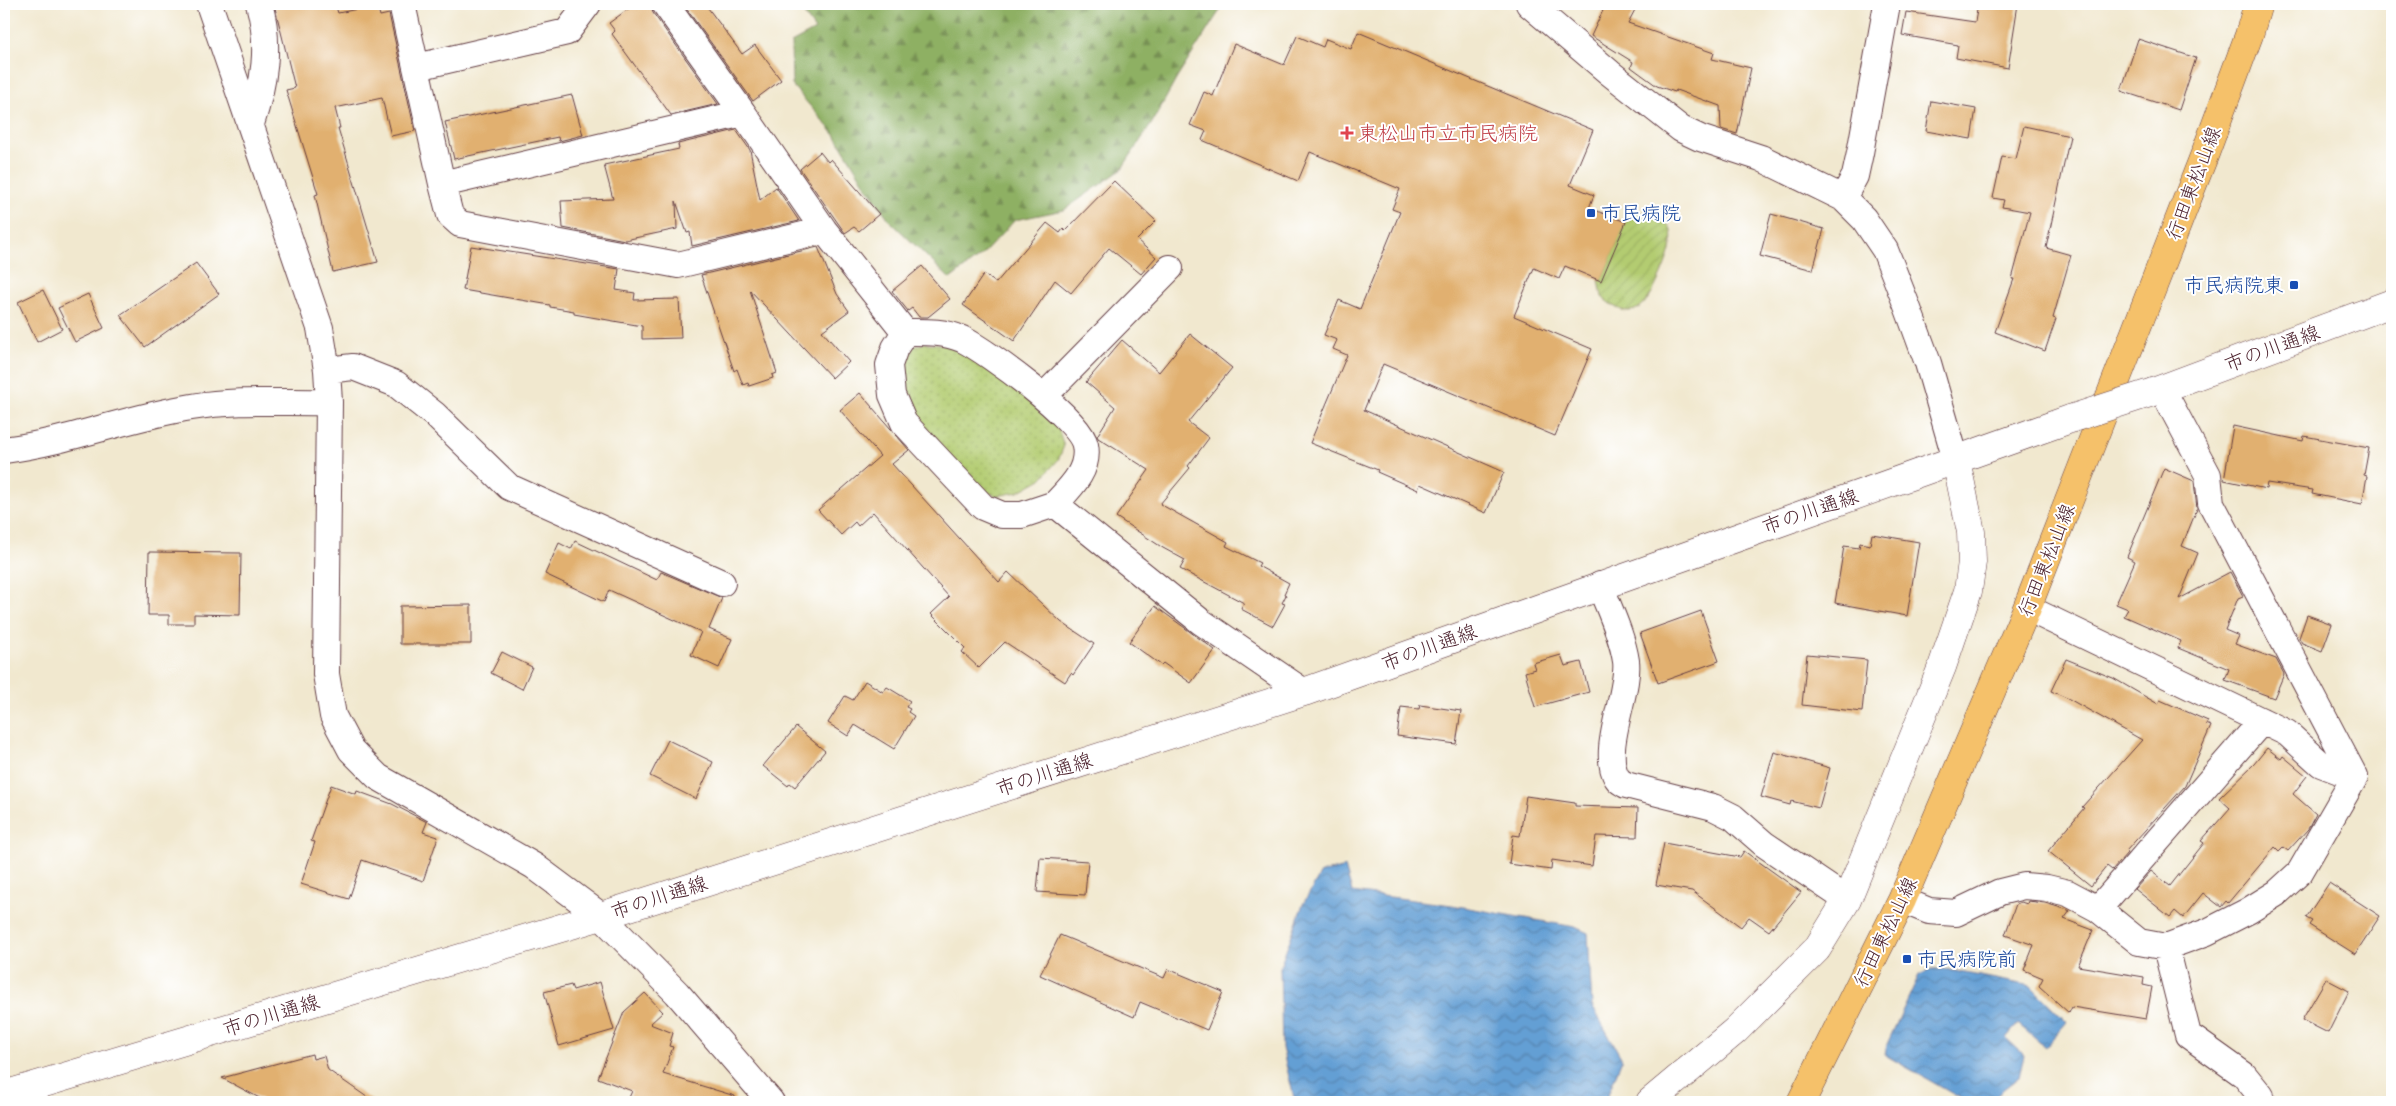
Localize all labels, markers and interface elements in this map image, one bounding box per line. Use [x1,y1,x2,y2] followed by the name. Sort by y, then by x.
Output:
[1358,121,1538,146] place label: 東松山市立市民病院
[2160,123,2227,244] street label: 行田東松山線
[1340,126,1354,140] marker: 東松山市立市民病院
[1601,201,1681,226] place label: 市民病院
[1585,207,1597,219] marker: 市民病院
[2184,273,2284,298] place label: 市民病院東
[2288,279,2300,291] marker: 市民病院東
[2221,320,2323,377] street label: 市の川通線
[1759,483,1862,540] street label: 市の川通線
[2012,500,2081,621] street label: 行田東松山線
[1378,619,1480,676] street label: 市の川通線
[993,747,1096,802] street label: 市の川通線
[608,870,711,925] street label: 市の川通線
[1848,873,1923,992] street label: 行田東松山線
[1917,947,2017,972] place label: 市民病院前
[1901,953,1913,965] marker: 市民病院前
[220,989,323,1042] street label: 市の川通線

